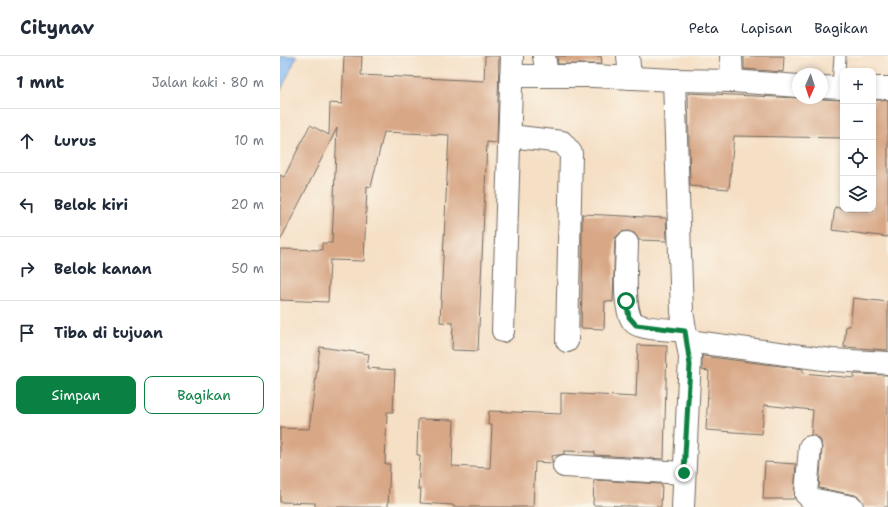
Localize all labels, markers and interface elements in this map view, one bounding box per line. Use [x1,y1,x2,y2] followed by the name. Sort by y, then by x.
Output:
[20,15,94,40] text: Citynav
[689,19,719,37] text: Peta
[741,19,792,37] text: Lapisan
[814,19,868,37] text: Bagikan
[792,68,828,104] north arrow
[840,68,876,212] map controls
[840,68,876,104] button: +
[16,71,64,93] text: 1 mnt
[152,74,264,91] text: Jalan kaki · 80 m
[840,104,876,140] button: −
[16,130,38,152] icon: ahead
[54,131,96,151] text: Lurus
[234,132,264,149] text: 10 m
[840,140,876,176] button: locate
[840,176,876,212] button: layers
[16,194,38,216] icon: left
[54,195,128,215] text: Belok kiri
[231,196,264,213] text: 20 m
[16,258,38,280] icon: right
[54,259,152,279] text: Belok kanan
[231,260,264,277] text: 50 m
[617,292,635,310] route start
[16,322,38,344] icon: arrive
[54,323,163,343] text: Tiba di tujuan
[16,376,136,414] button: Simpan
[144,376,264,414] button: Bagikan
[675,464,693,482] route end

